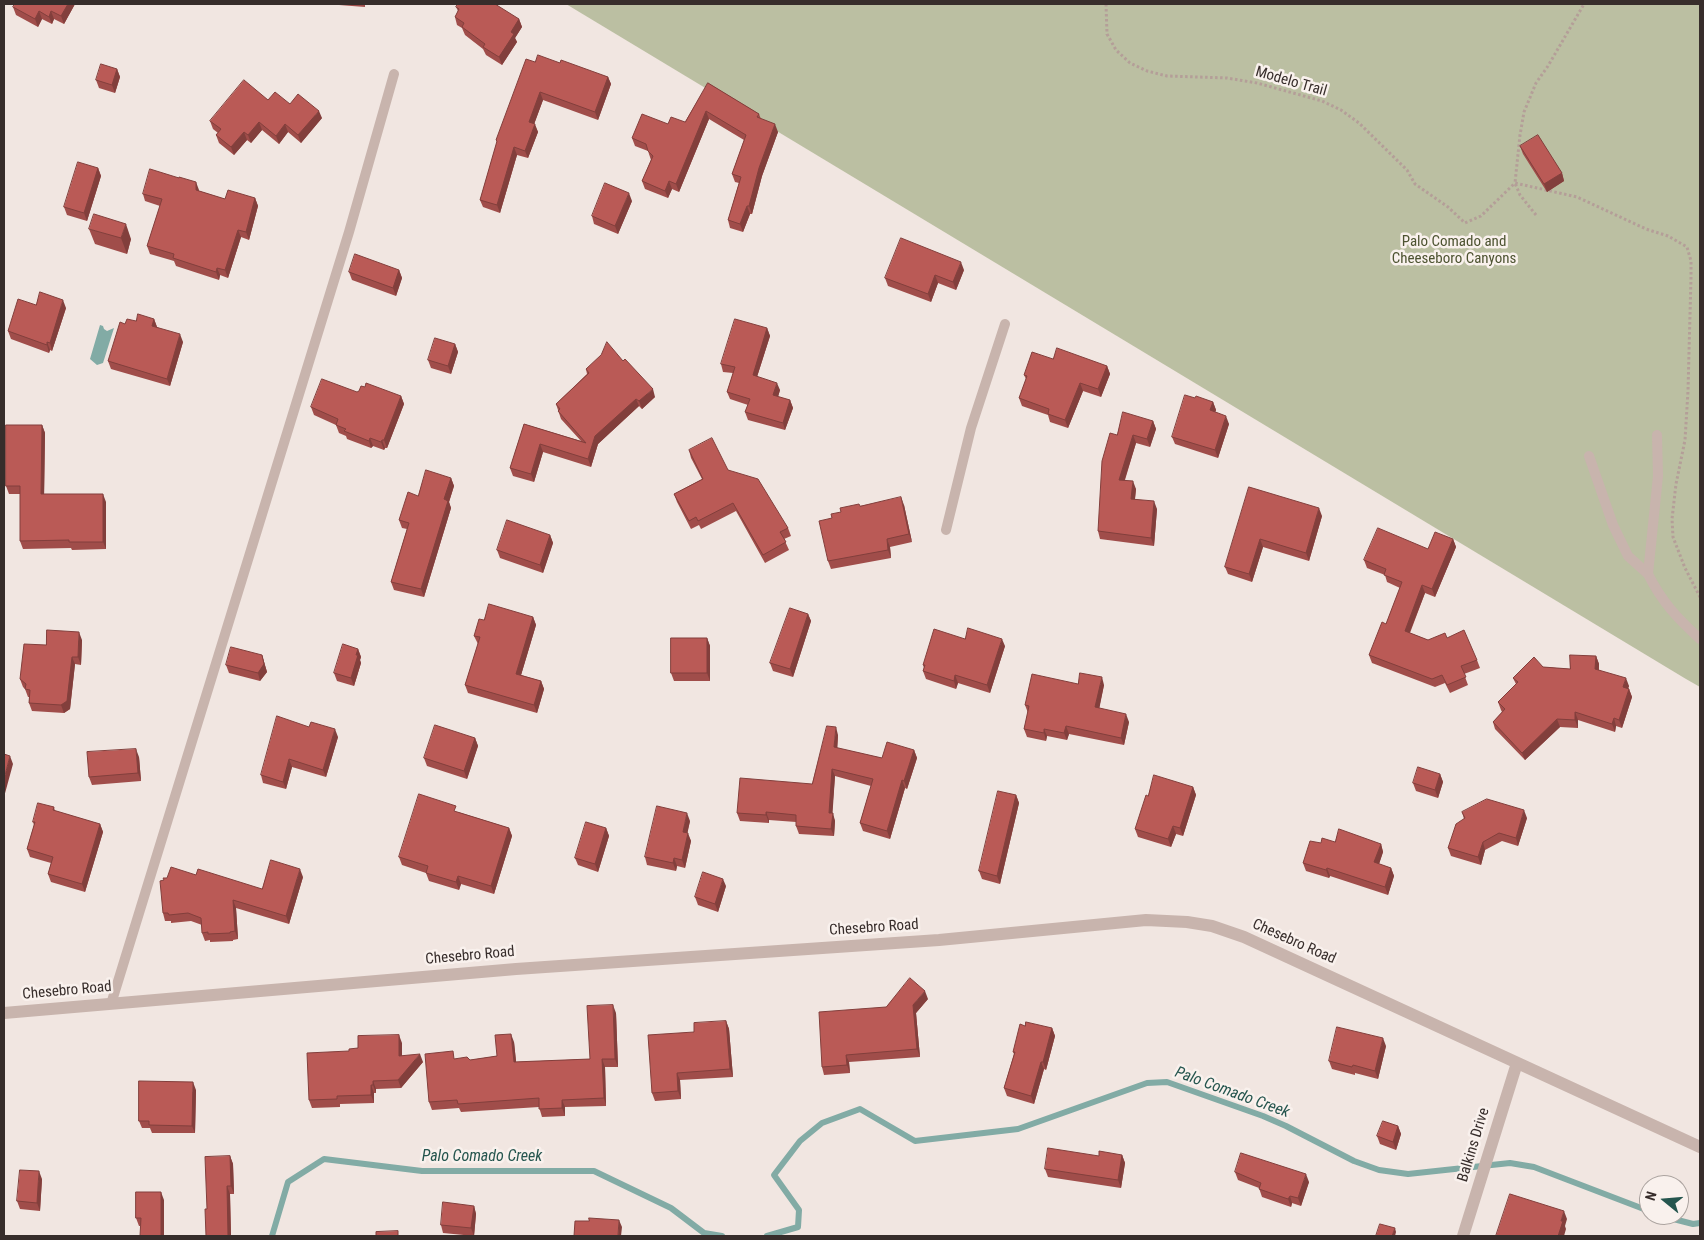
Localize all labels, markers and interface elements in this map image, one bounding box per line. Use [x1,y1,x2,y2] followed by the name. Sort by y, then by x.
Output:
[1253,63,1329,101] street label: Modelo Trail
[1392,233,1516,268] park label: Palo Comado and Cheeseboro Canyons
[829,916,919,940] street label: Chesebro Road
[1249,916,1339,968] street label: Chesebro Road
[425,943,515,969] street label: Chesebro Road
[22,978,112,1004] street label: Chesebro Road
[1172,1063,1292,1123] water label: Palo Comado Creek
[1454,1106,1494,1184] street label: Balkins Drive
[422,1147,542,1167] water label: Palo Comado Creek
[1639,1175,1689,1225] north arrow
[1642,1189,1660,1202] text: N

